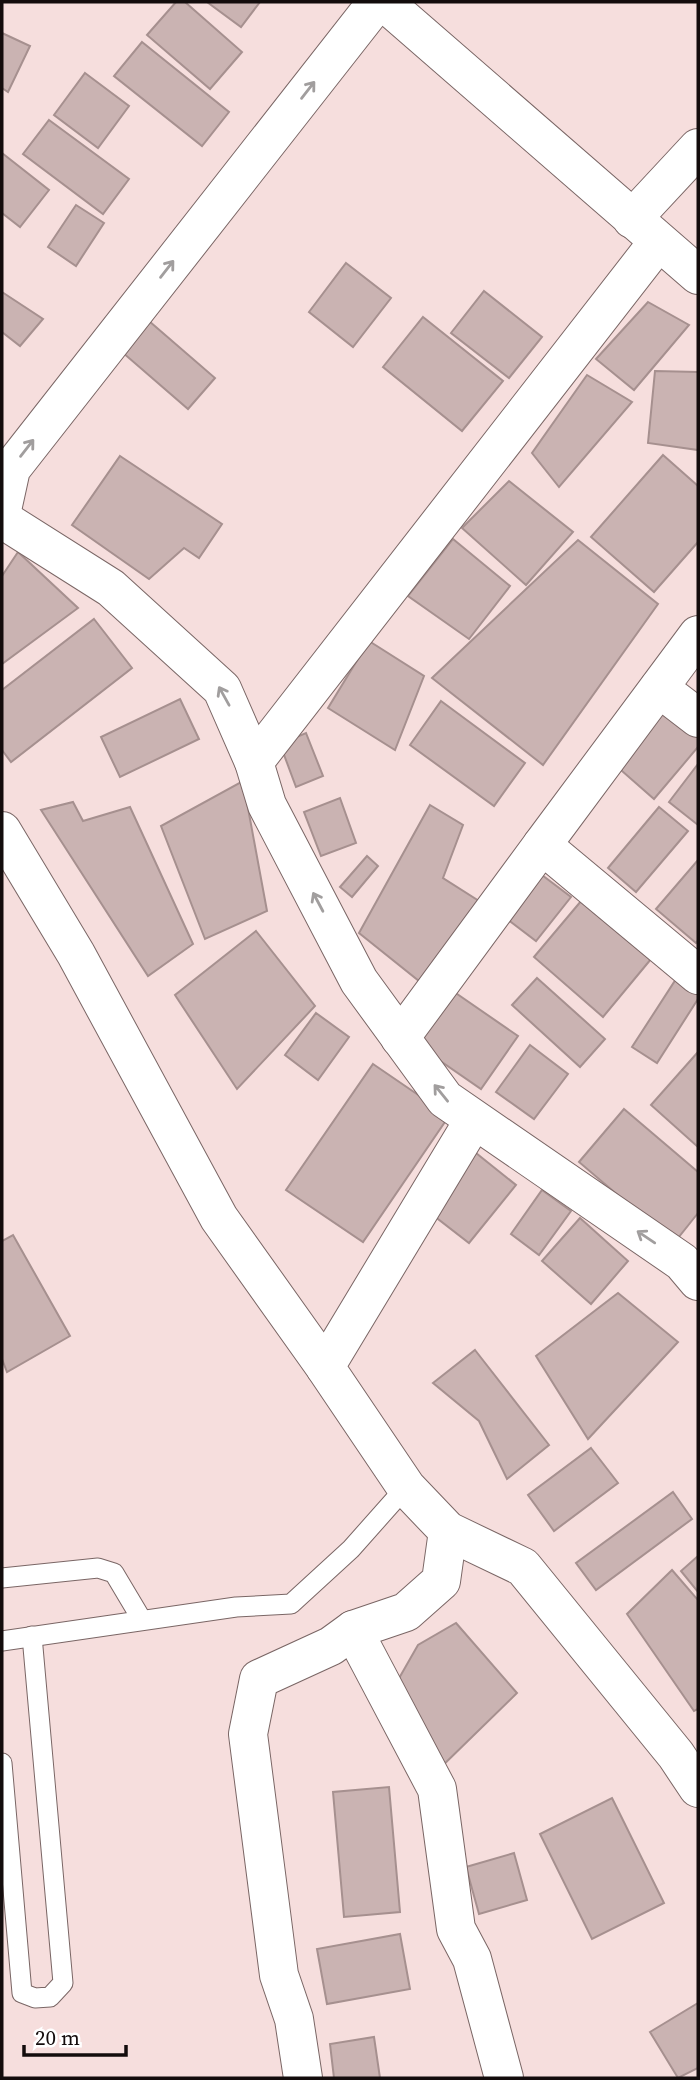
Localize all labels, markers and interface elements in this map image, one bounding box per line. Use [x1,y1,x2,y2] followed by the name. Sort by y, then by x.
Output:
[300,82,315,100] one-way arrow
[160,261,175,279] one-way arrow
[20,440,35,458] one-way arrow
[217,686,231,706] one-way arrow
[311,892,324,913] one-way arrow
[433,1084,448,1102] one-way arrow
[637,1230,657,1244] one-way arrow
[24,2014,126,2058] scale bar
[35,2023,80,2052] text: 20 m

